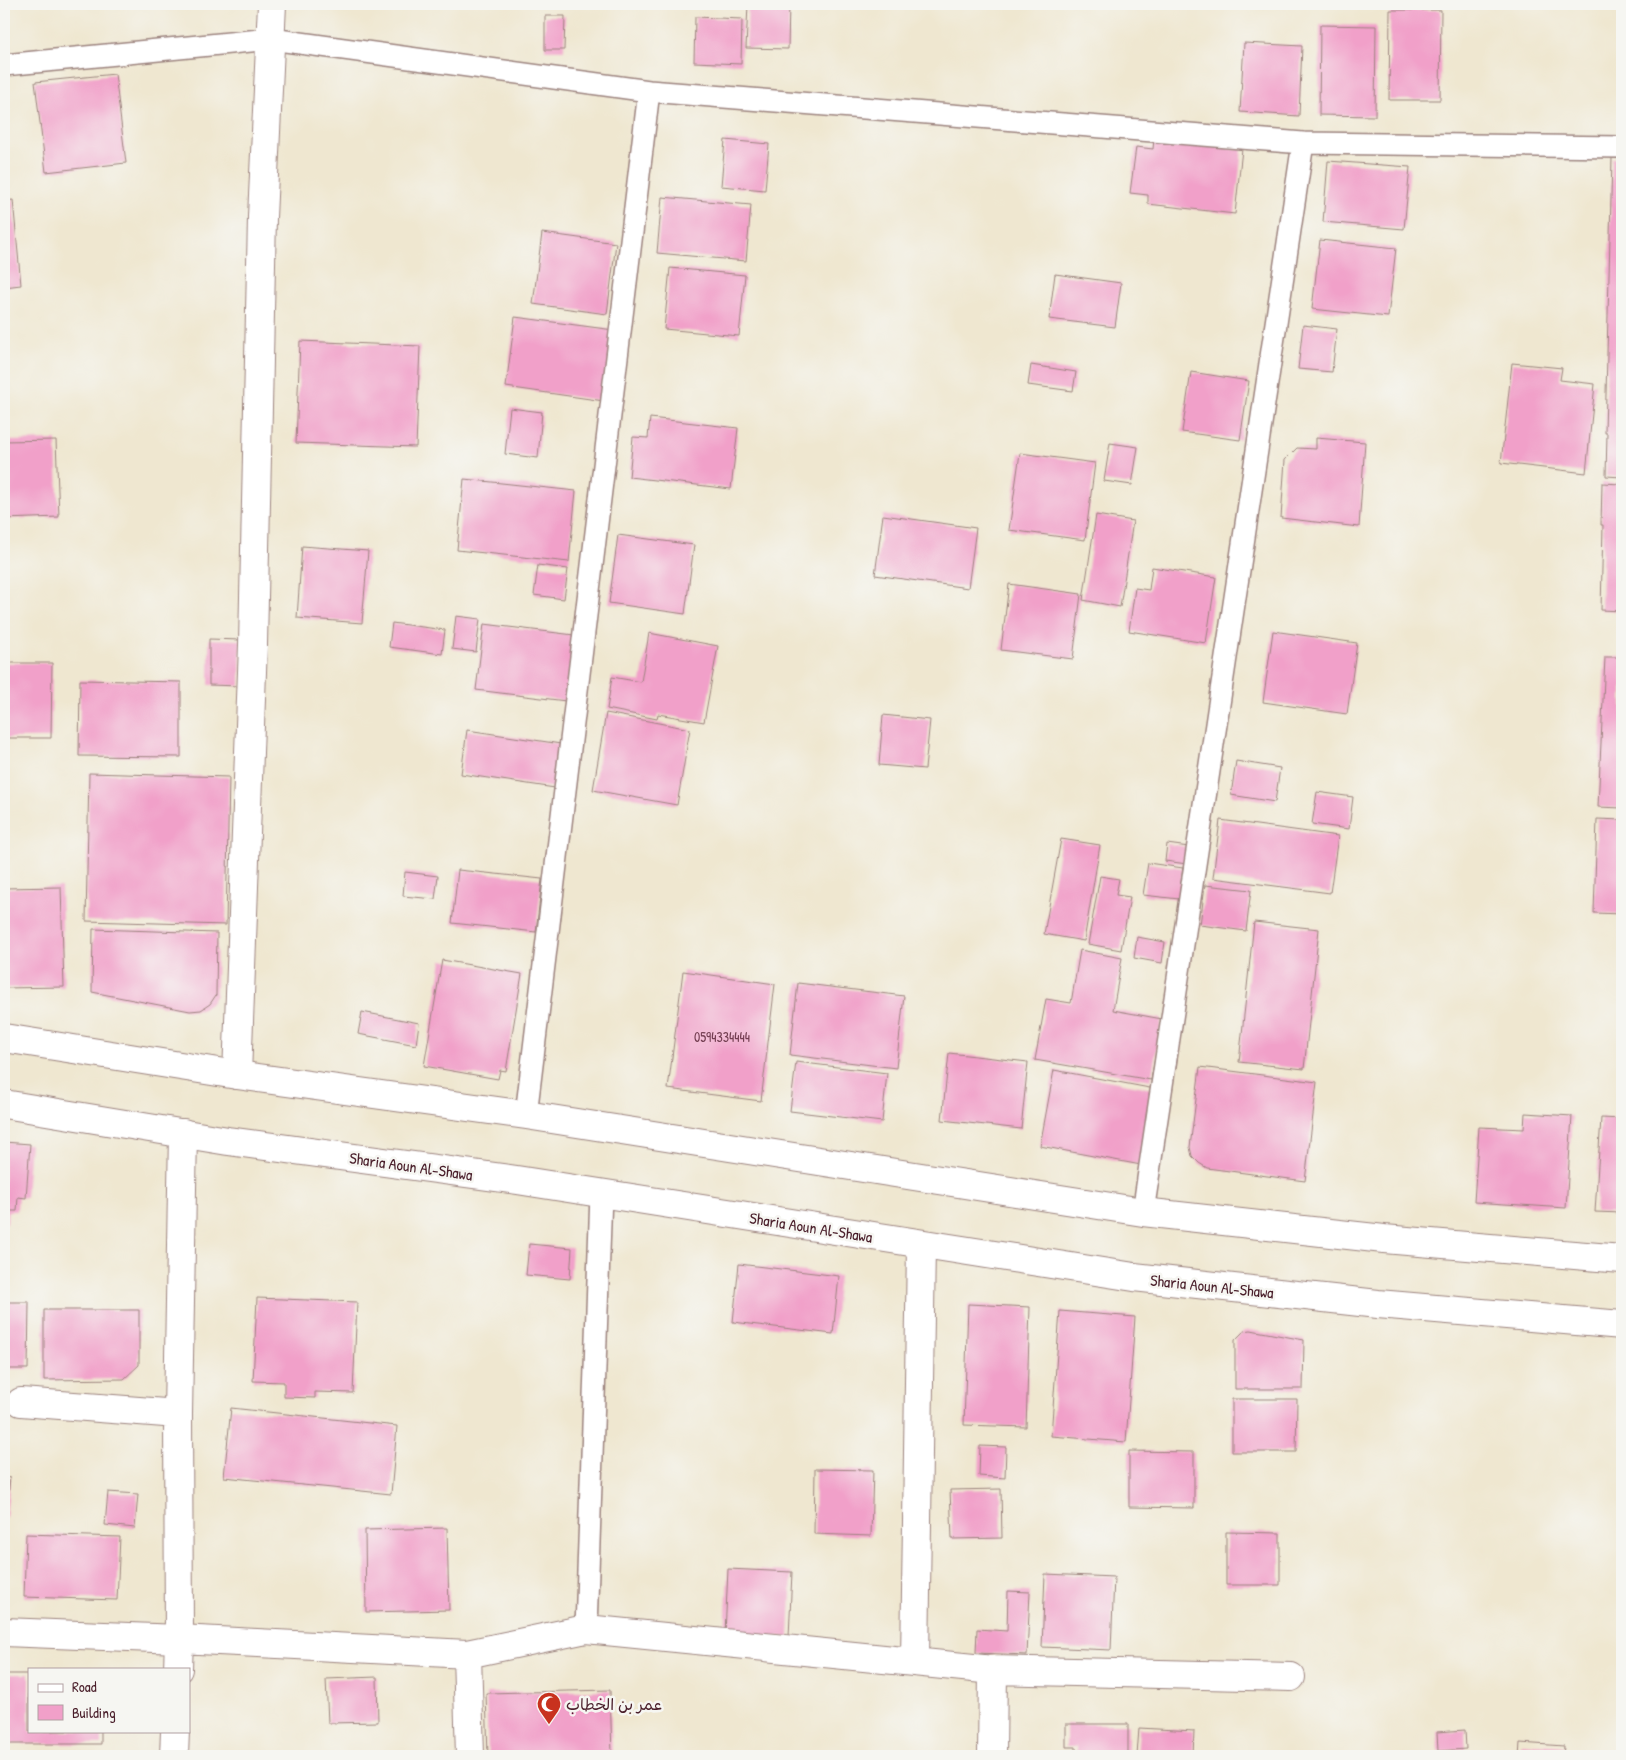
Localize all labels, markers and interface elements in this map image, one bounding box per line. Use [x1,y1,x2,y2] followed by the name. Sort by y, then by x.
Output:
[694,1027,750,1046] house number: 0594334444
[348,1146,474,1186] street label: Sharia Aoun Al-Shawa
[748,1206,874,1248] street label: Sharia Aoun Al-Shawa
[1149,1269,1275,1303] street label: Sharia Aoun Al-Shawa
[28,1668,190,1732] legend
[72,1676,97,1697] text: Road
[536,1691,562,1725] mosque icon: عمر بن الخطاب
[566,1693,662,1715] place label: عمر بن الخطاب
[72,1702,116,1723] text: Building

